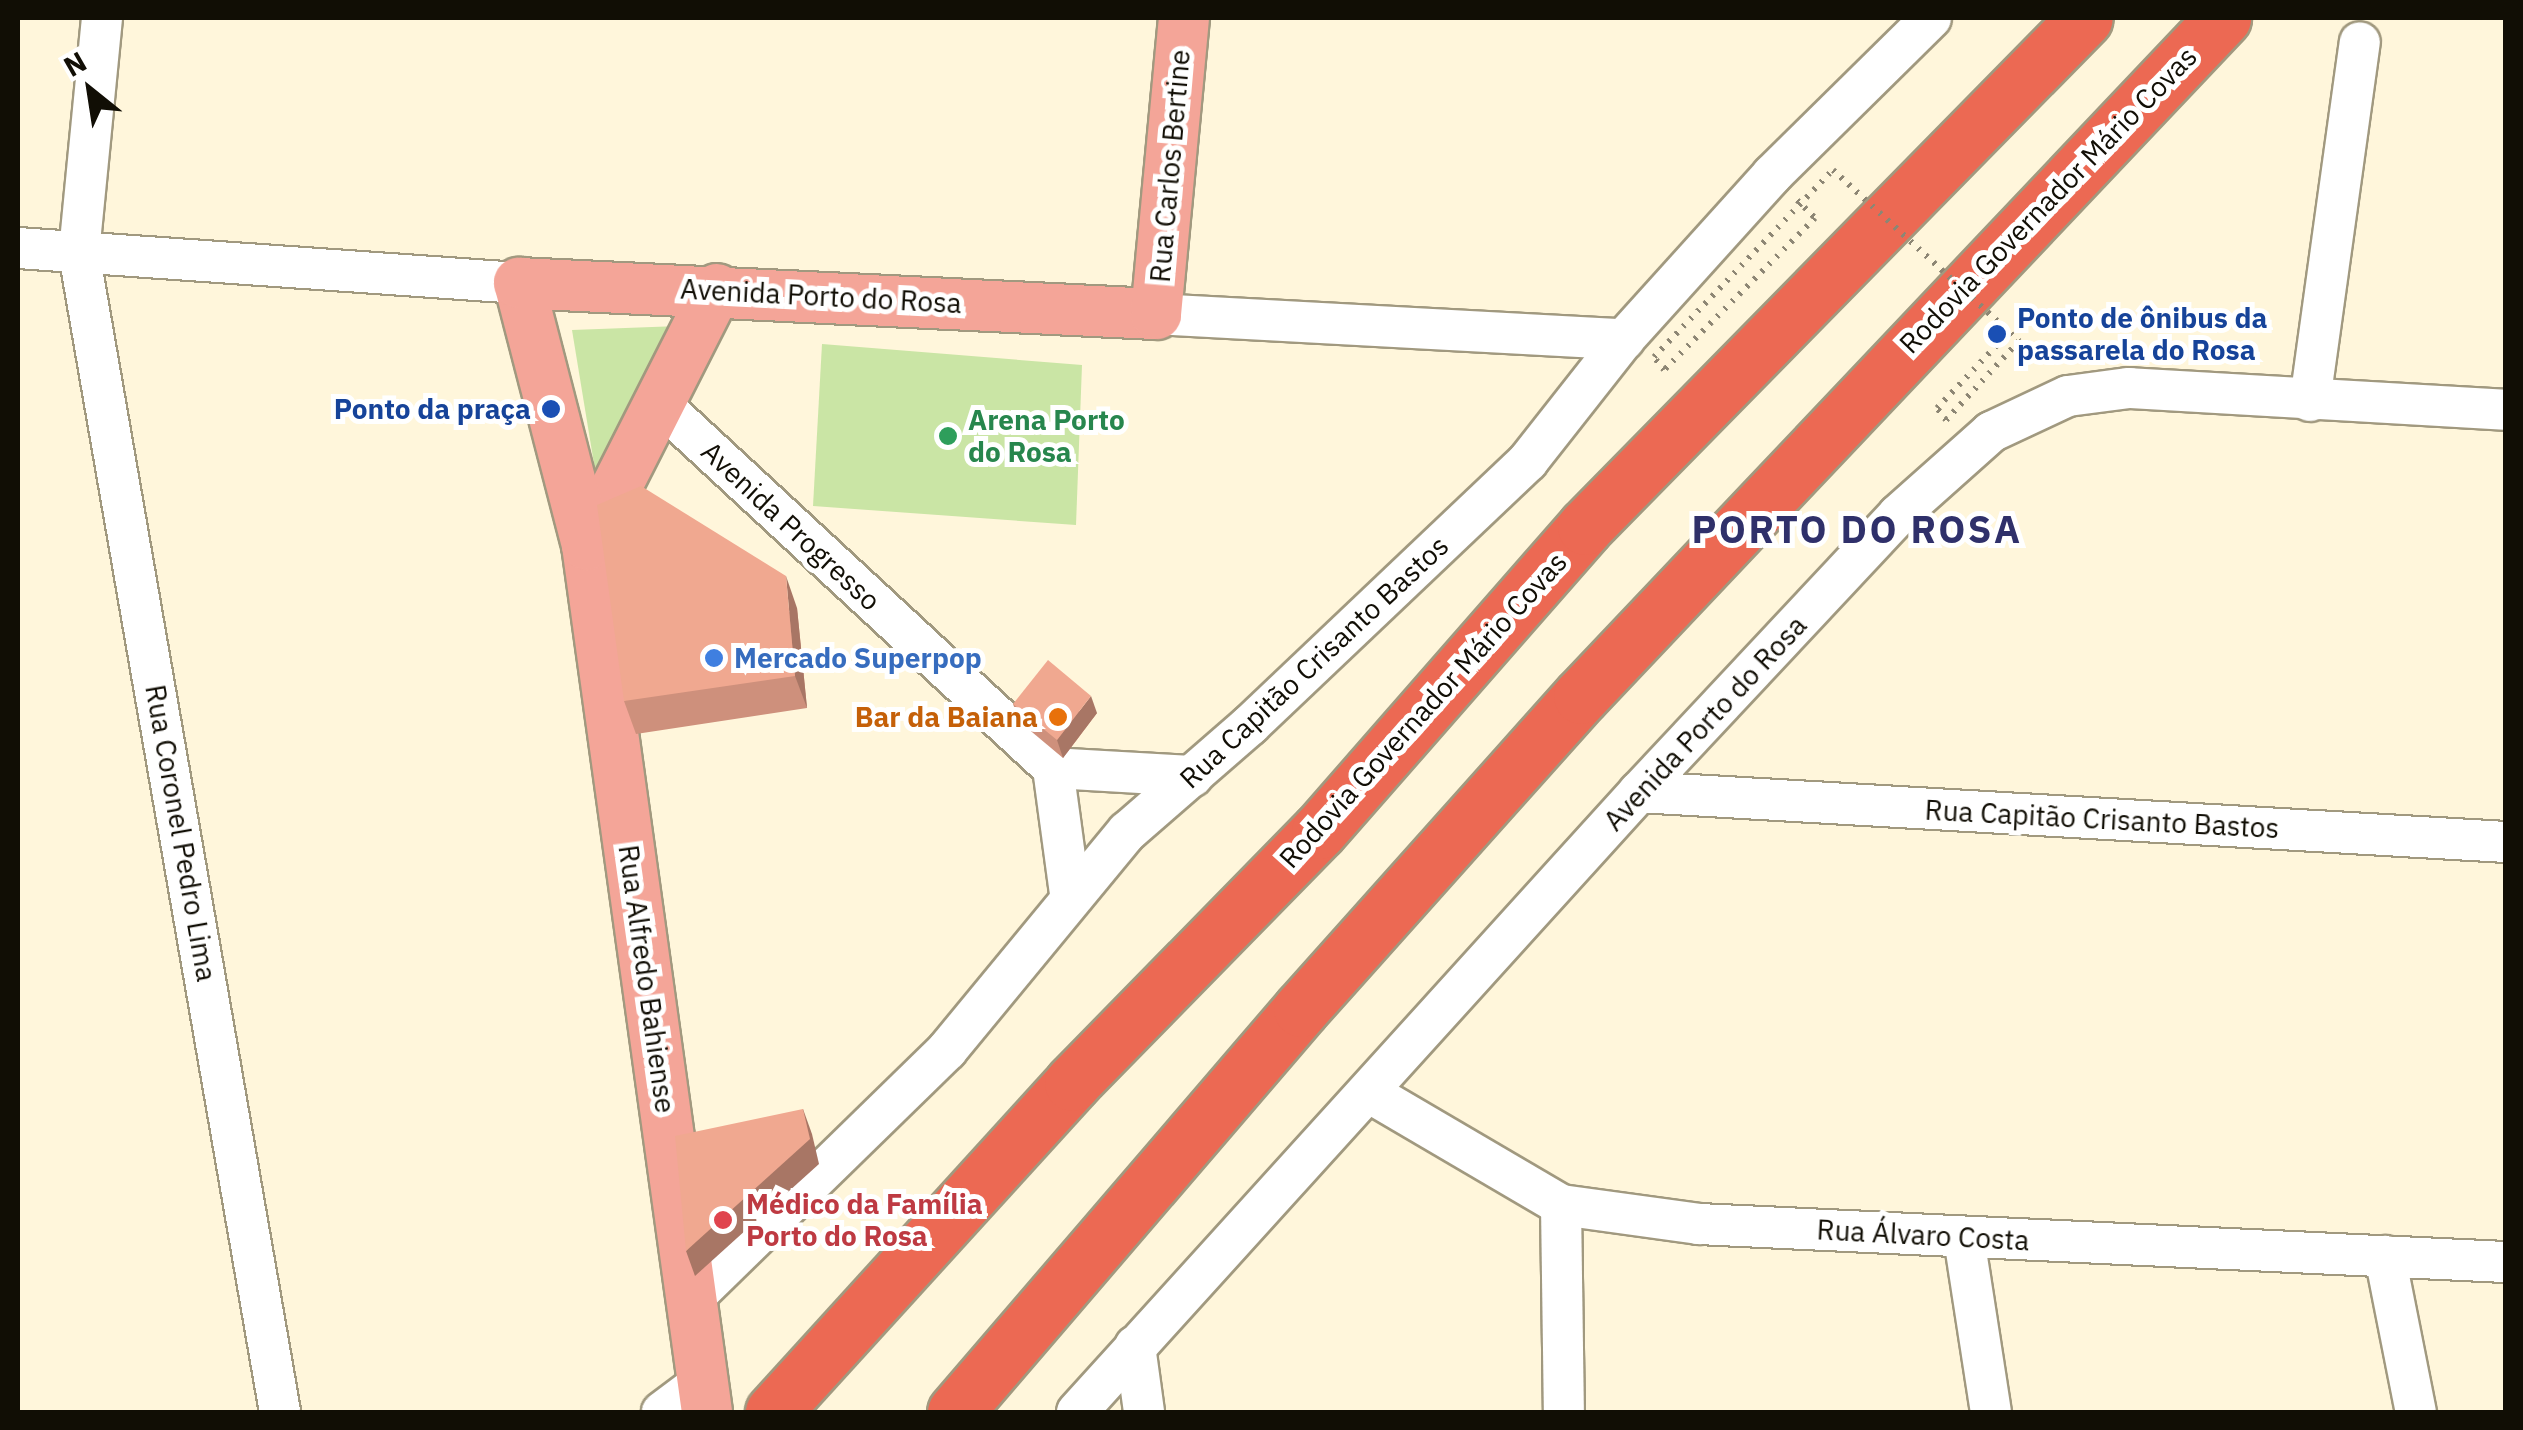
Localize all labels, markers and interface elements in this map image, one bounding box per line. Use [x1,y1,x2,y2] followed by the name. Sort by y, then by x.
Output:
[40,40,140,140] north arrow
[1892,40,2204,360] street label: Rodovia Governador Mário Covas
[57,42,93,85] text: N
[1143,48,1197,284] street label: Rua Carlos Bertine
[679,272,963,320] street label: Avenida Porto do Rosa
[2017,301,2268,367] place label: Ponto de ônibus da passarela do Rosa
[1986,323,2008,345] marker: Ponto de ônibus da passarela do Rosa
[334,392,531,426] place label: Ponto da praça
[540,398,562,420] marker: Ponto da praça
[968,403,1125,469] place label: Arena Porto do Rosa
[937,425,959,447] marker: Arena Porto do Rosa
[694,434,888,618] street label: Avenida Progresso
[1691,506,2023,552] district label: PORTO DO ROSA
[1173,529,1455,795] street label: Rua Capitão Crisanto Bastos
[1272,545,1574,875] street label: Rodovia Governador Mário Covas
[1597,608,1813,838] street label: Avenida Porto do Rosa
[734,641,982,675] place label: Mercado Superpop
[703,647,725,669] marker: Mercado Superpop
[138,682,224,984] street label: Rua Coronel Pedro Lima
[855,700,1038,734] place label: Bar da Baiana
[1047,706,1069,728] marker: Bar da Baiana
[1924,793,2280,845] street label: Rua Capitão Crisanto Bastos
[612,843,682,1115] street label: Rua Alfredo Bahiense
[746,1187,983,1253] place label: Médico da Família Porto do Rosa
[710,1207,736,1233] marker: Médico da Família Porto do Rosa
[1816,1213,2030,1257] street label: Rua Álvaro Costa

